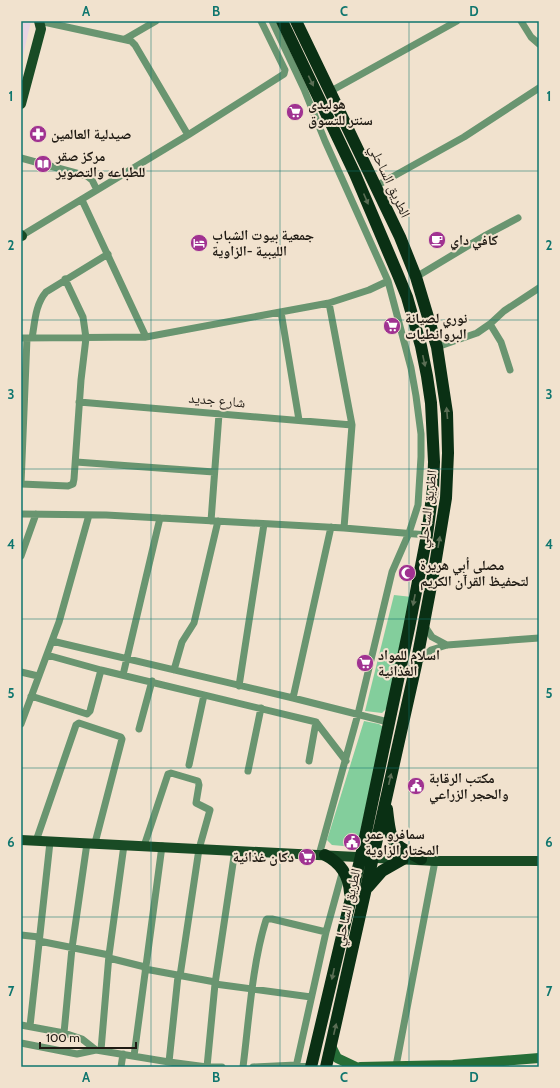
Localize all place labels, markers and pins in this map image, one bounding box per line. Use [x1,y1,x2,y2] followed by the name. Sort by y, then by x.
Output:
[308,95,373,129] place label: هوليدى سنتر للتسوق
[285,102,305,122] supermarket icon: هوليدى سنتر للتسوق
[28,124,48,144] pharmacy icon: صيدلية العالمين
[51,125,131,143] place label: صيدلية العالمين
[55,147,145,181] place label: مركز صقر للطباعه والتصوير
[33,154,53,174] library icon: مركز صقر للطباعه والتصوير
[212,226,314,260] place label: جمعية بيوت الشباب الليبية -الزاوية
[427,230,447,250] cafe icon: كافي داي
[450,231,498,251] place label: كافي داي
[189,233,209,253] hotel icon: جمعية بيوت الشباب الليبية -الزاوية
[405,309,467,343] place label: نوري لصيانة البروانطيات
[382,316,402,336] supermarket icon: نوري لصيانة البروانطيات
[420,556,529,591] place label: مصلى أبي هريرة لتحفيظ القرآن الكريم
[397,563,417,583] mosque icon: مصلى أبي هريرة لتحفيظ القرآن الكريم
[378,646,440,680] place label: اسلام للمواد الغذائية
[355,653,375,673] supermarket icon: اسلام للمواد الغذائية
[429,769,509,805] place label: مكتب الرقابة والحجر الزراعي
[406,776,426,796] public building icon: مكتب الرقابة والحجر الزراعي
[364,825,439,859] place label: سمافرو عمر المختار الزاوية
[342,832,362,852] public building icon: سمافرو عمر المختار الزاوية
[297,847,317,867] supermarket icon: دكان غذائية
[233,848,294,866] place label: دكان غذائية

